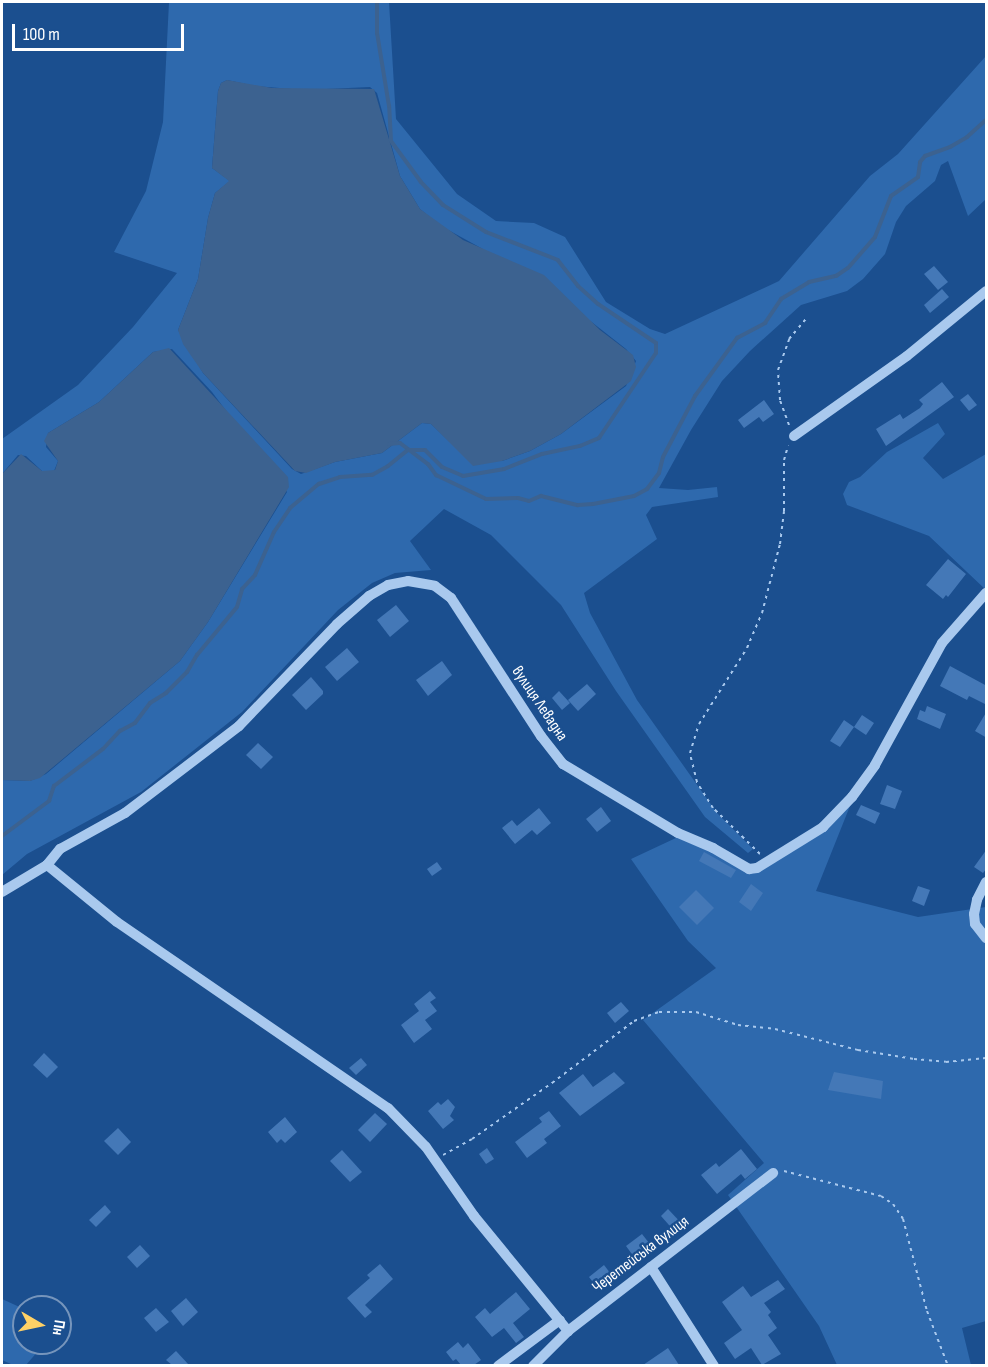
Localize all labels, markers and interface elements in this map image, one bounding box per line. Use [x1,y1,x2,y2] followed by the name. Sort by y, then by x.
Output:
[15,12,188,50] scale bar
[23,24,60,45] text: 100 m
[507,663,571,745] street label: вулиця Левадна
[589,1212,693,1298] street label: Черетейська вулиця
[12,1295,72,1355] north arrow
[48,1318,69,1337] text: Пн

